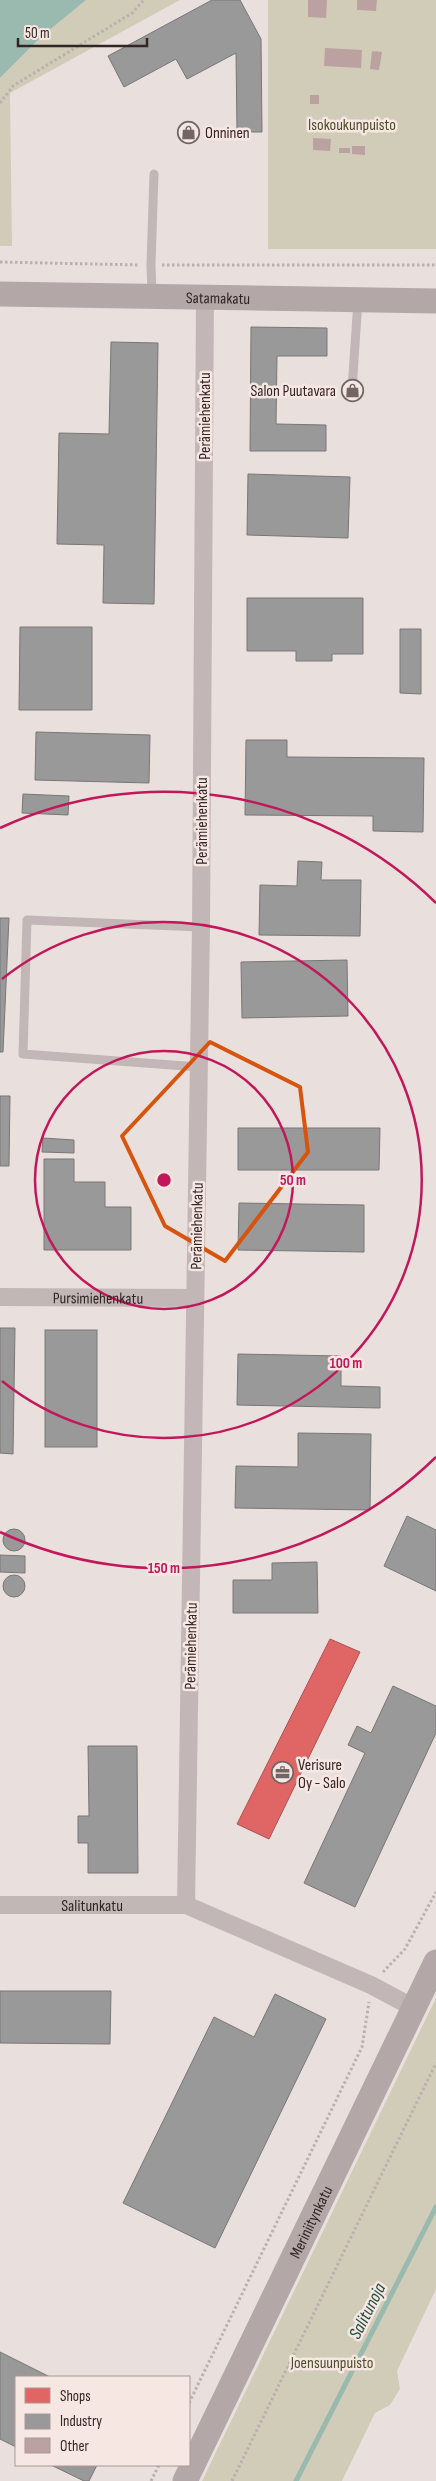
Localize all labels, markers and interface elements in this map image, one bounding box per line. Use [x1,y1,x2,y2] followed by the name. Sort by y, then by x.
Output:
[18,15,146,47] scale bar
[25,24,50,43] text: 50 m
[308,116,396,135] park label: Isokoukunpuisto
[177,120,201,144] shop icon: Onninen
[205,124,250,143] place label: Onninen
[186,289,250,309] street label: Satamakatu
[196,372,215,460] street label: Perämiehenkatu
[340,378,364,402] shop icon: Salon Puutavara
[250,382,336,401] place label: Salon Puutavara
[193,777,212,865] street label: Perämiehenkatu
[155,1171,173,1189] centre of rings
[280,1171,306,1190] text: 50 m
[187,1182,208,1270] street label: Perämiehenkatu
[53,1289,143,1309] street label: Pursimiehenkatu
[330,1354,362,1373] text: 100 m
[148,1559,180,1578] text: 150 m
[181,1602,202,1690] street label: Perämiehenkatu
[298,1756,346,1793] place label: Verisure Oy - Salo
[270,1761,294,1785] office icon: Verisure Oy - Salo
[61,1897,123,1916] street label: Salitunkatu
[286,2183,337,2262] street label: Meriniitynkatu
[345,2279,391,2343] water label: Salitunoja
[290,2354,373,2373] park label: Joensuunpuisto
[15,2376,190,2466] legend
[60,2387,91,2406] text: Shops
[60,2412,102,2431] text: Industry
[60,2437,89,2456] text: Other

